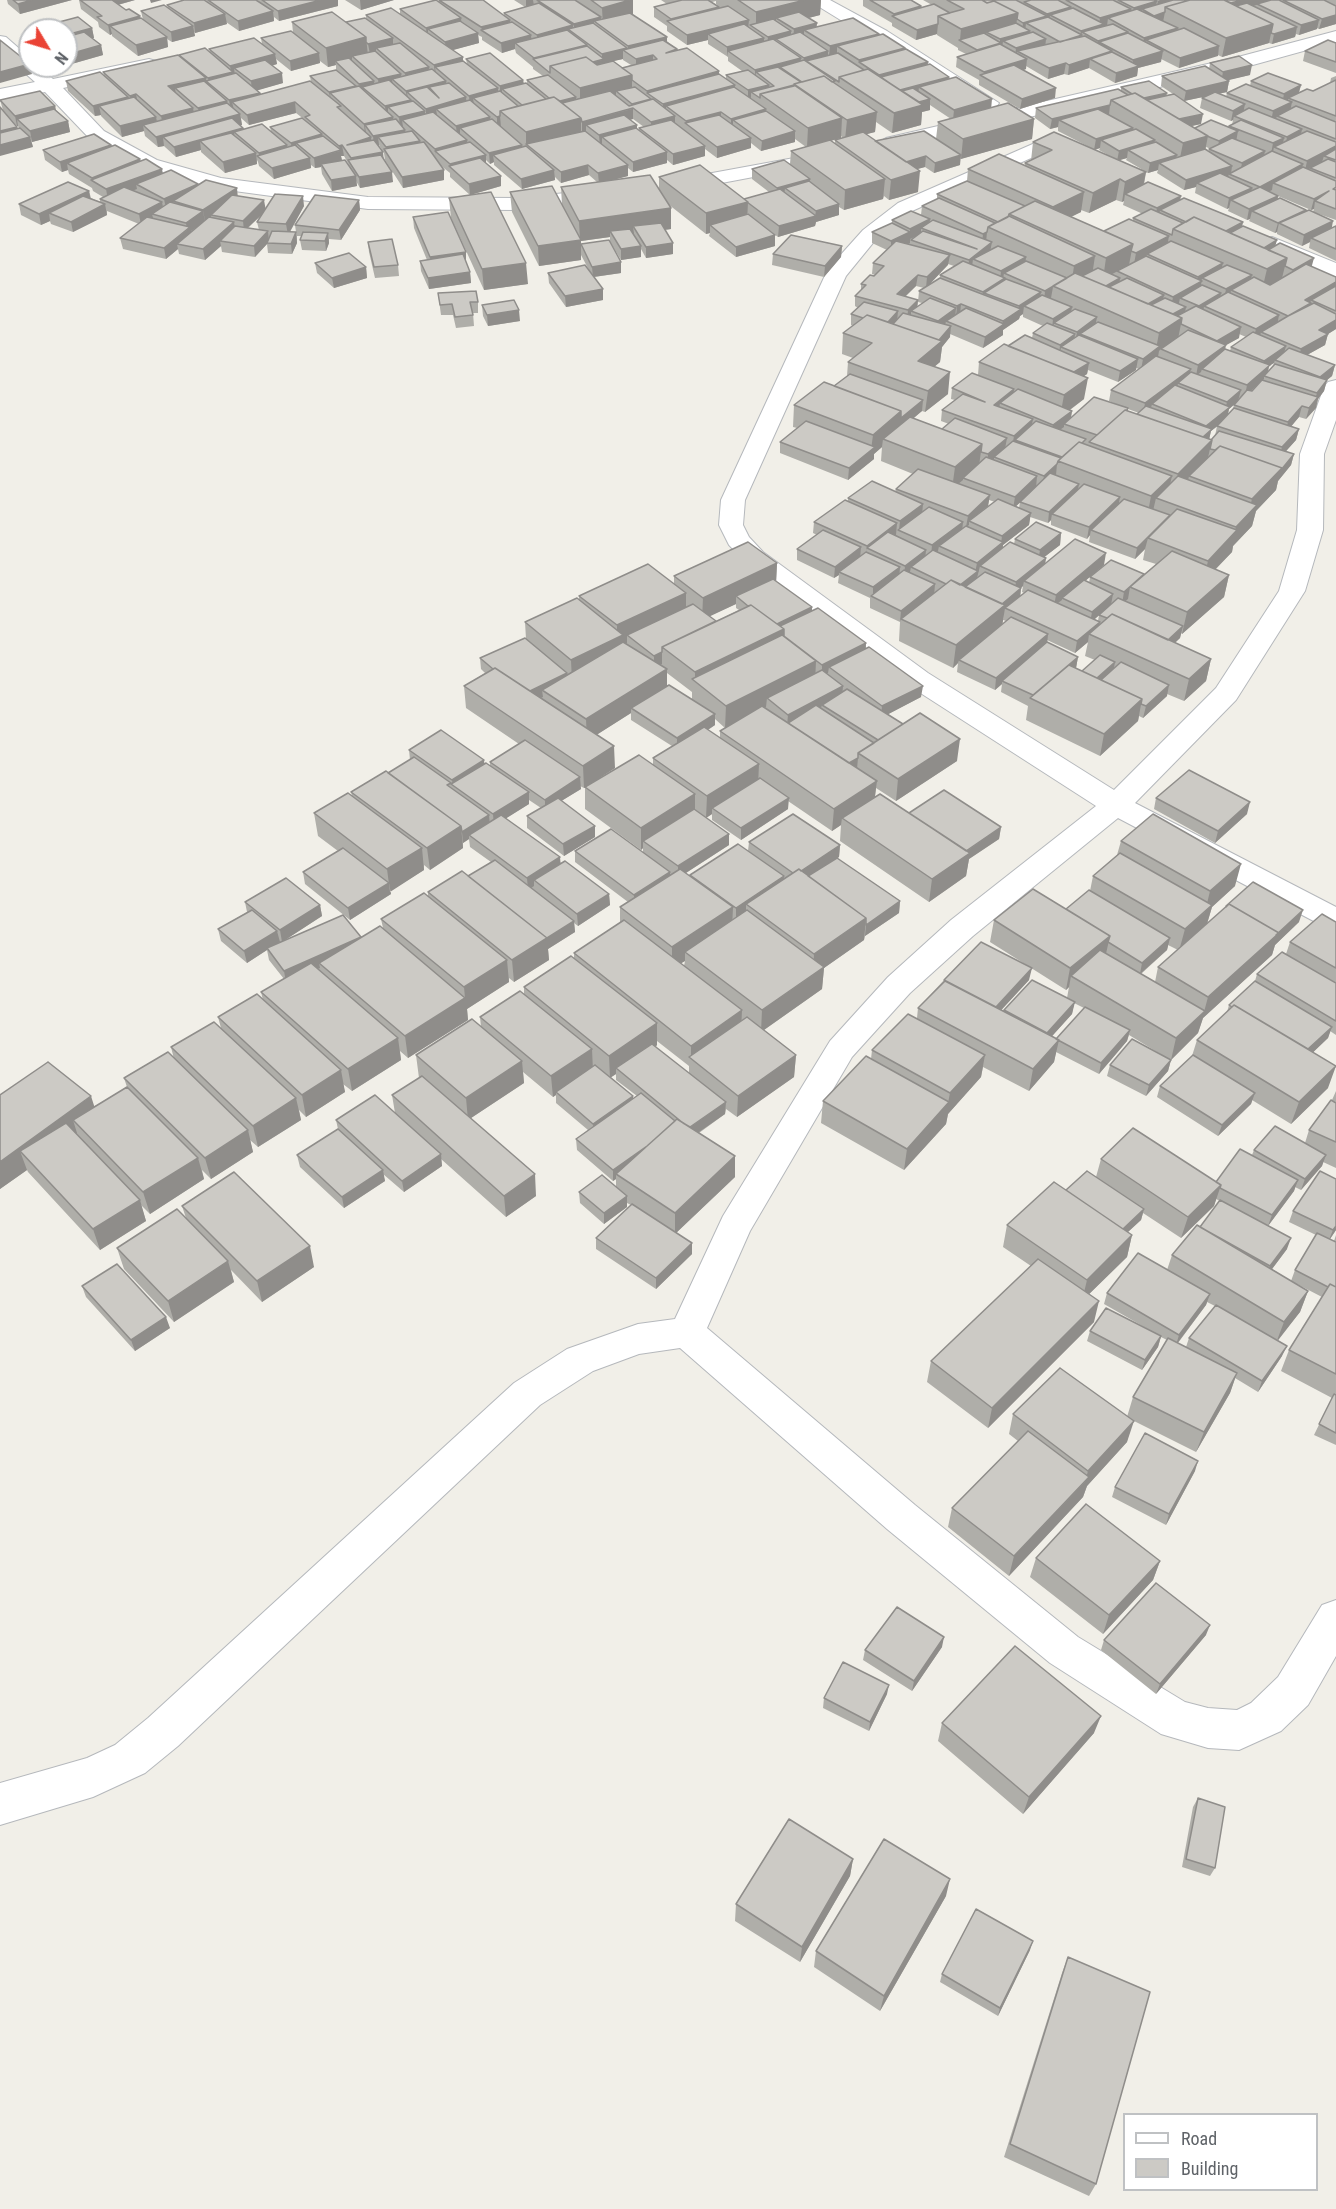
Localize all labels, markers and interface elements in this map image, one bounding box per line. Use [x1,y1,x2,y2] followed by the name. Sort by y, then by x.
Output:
[18,18,78,78] north arrow
[51,48,72,68] text: N
[1123,2113,1318,2191] legend
[1181,2128,1217,2149] text: Road
[1181,2158,1238,2179] text: Building

